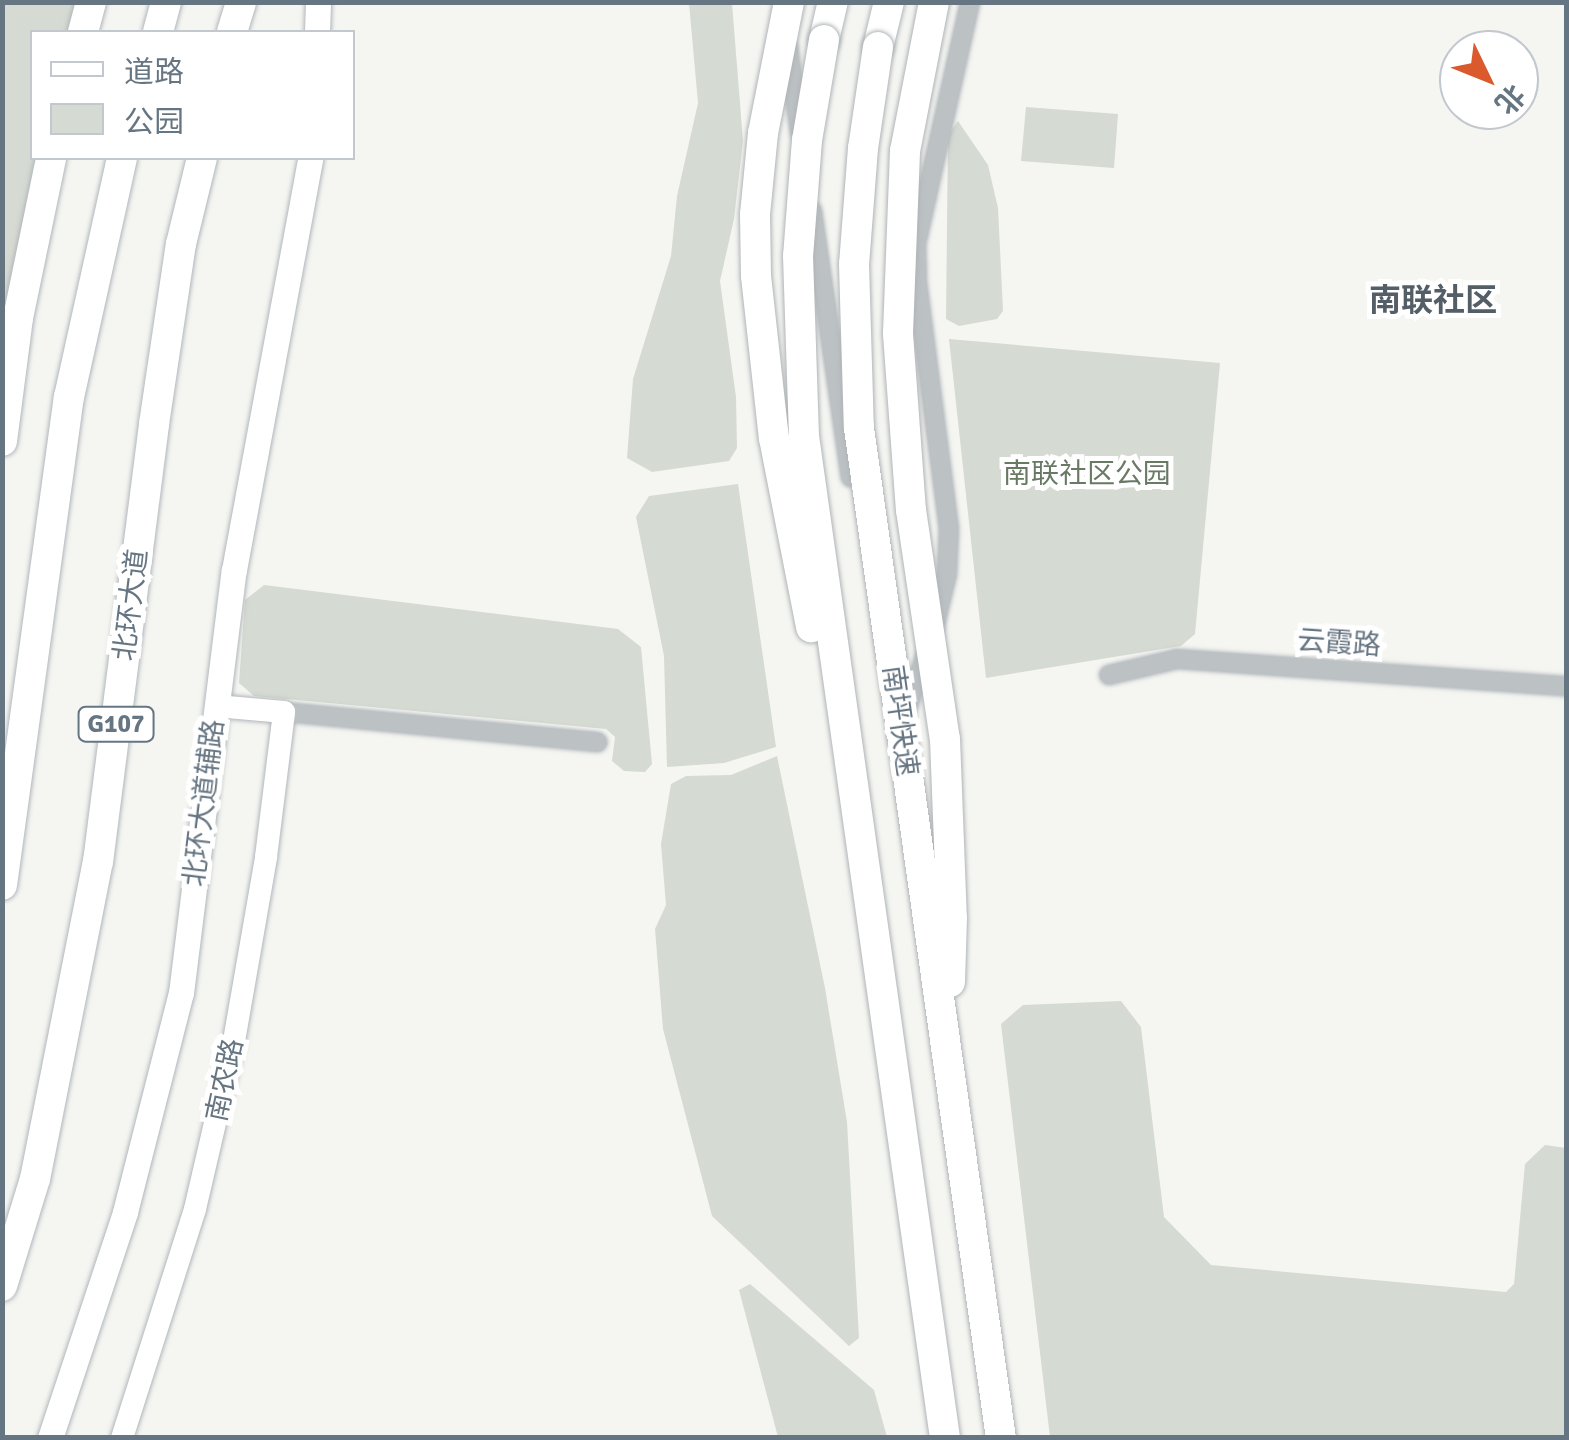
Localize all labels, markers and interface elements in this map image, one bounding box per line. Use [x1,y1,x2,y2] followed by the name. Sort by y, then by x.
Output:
[30,30,355,160] legend
[1439,30,1539,130] north arrow
[124,54,184,91] text: 道路
[1487,77,1531,121] text: 北
[124,104,184,141] text: 公园
[1369,282,1497,320] district label: 南联社区
[1003,457,1171,491] park label: 南联社区公园
[108,547,154,663] street label: 北环大道
[1296,623,1382,663] street label: 云霞路
[876,663,924,779] street label: 南坪快速
[76,704,156,744] road number: G107
[177,718,231,888] street label: 北环大道辅路
[200,1035,250,1125] street label: 南农路

